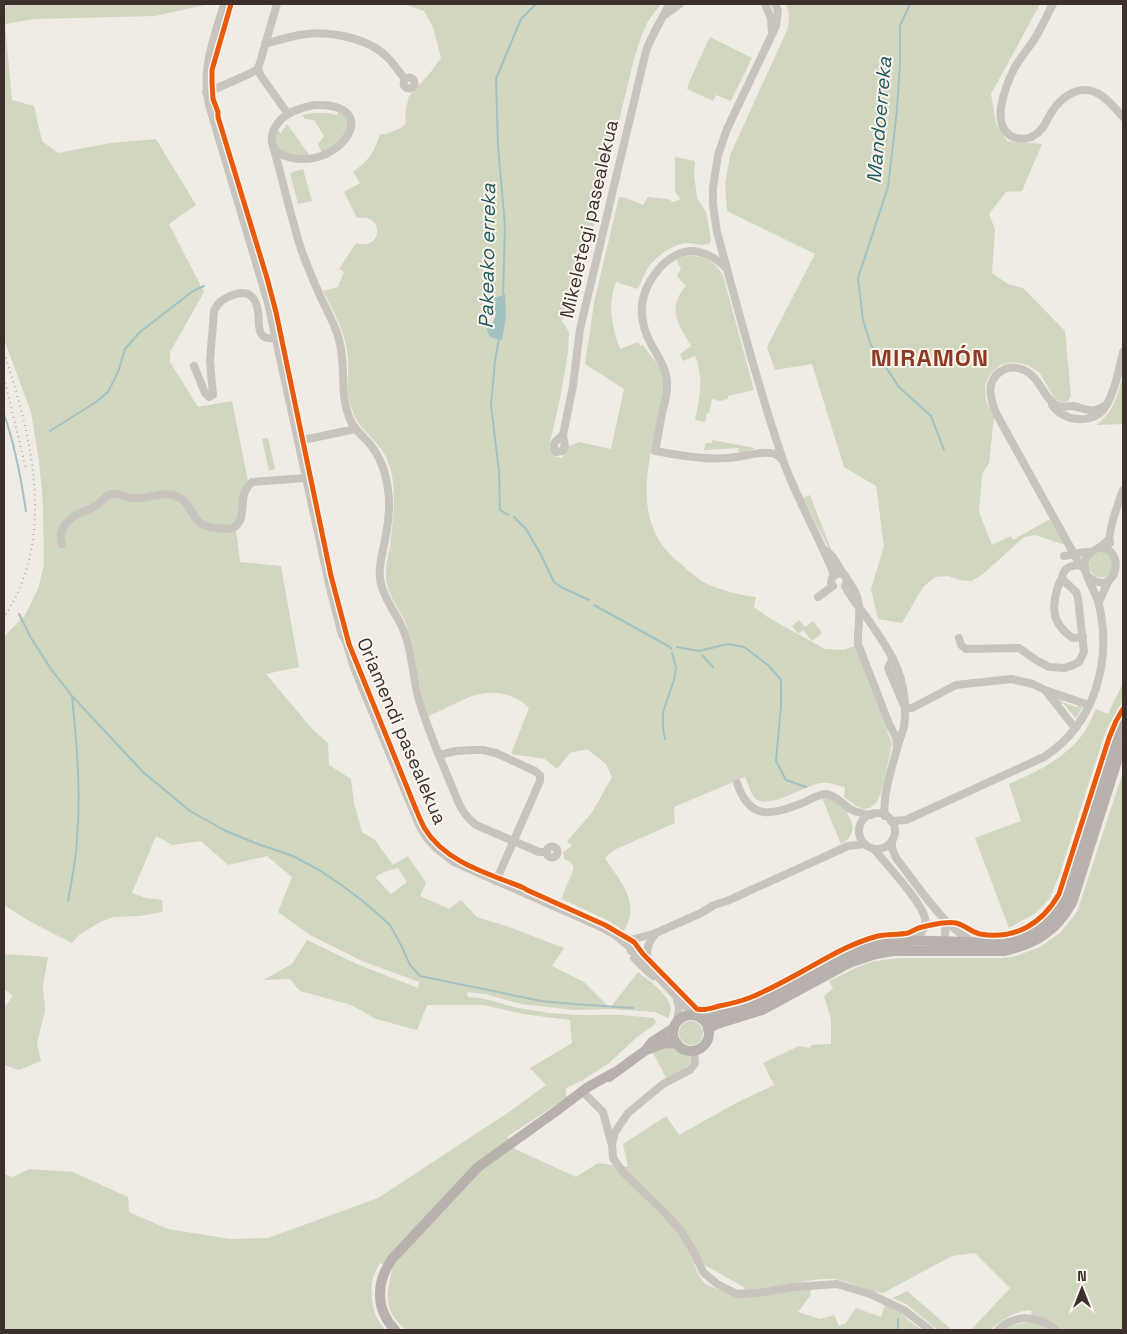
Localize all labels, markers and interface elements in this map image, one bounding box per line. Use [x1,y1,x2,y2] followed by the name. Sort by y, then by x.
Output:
[861,55,898,184] water label: Mandoerreka
[554,117,624,321] street label: Mikeletegi pasealekua
[473,183,501,329] water label: Pakeako erreka
[871,342,989,373] district label: MIRAMÓN
[351,634,453,828] street label: Oriamendi pasealekua
[1057,1264,1107,1314] north arrow
[1077,1267,1087,1285] text: N

